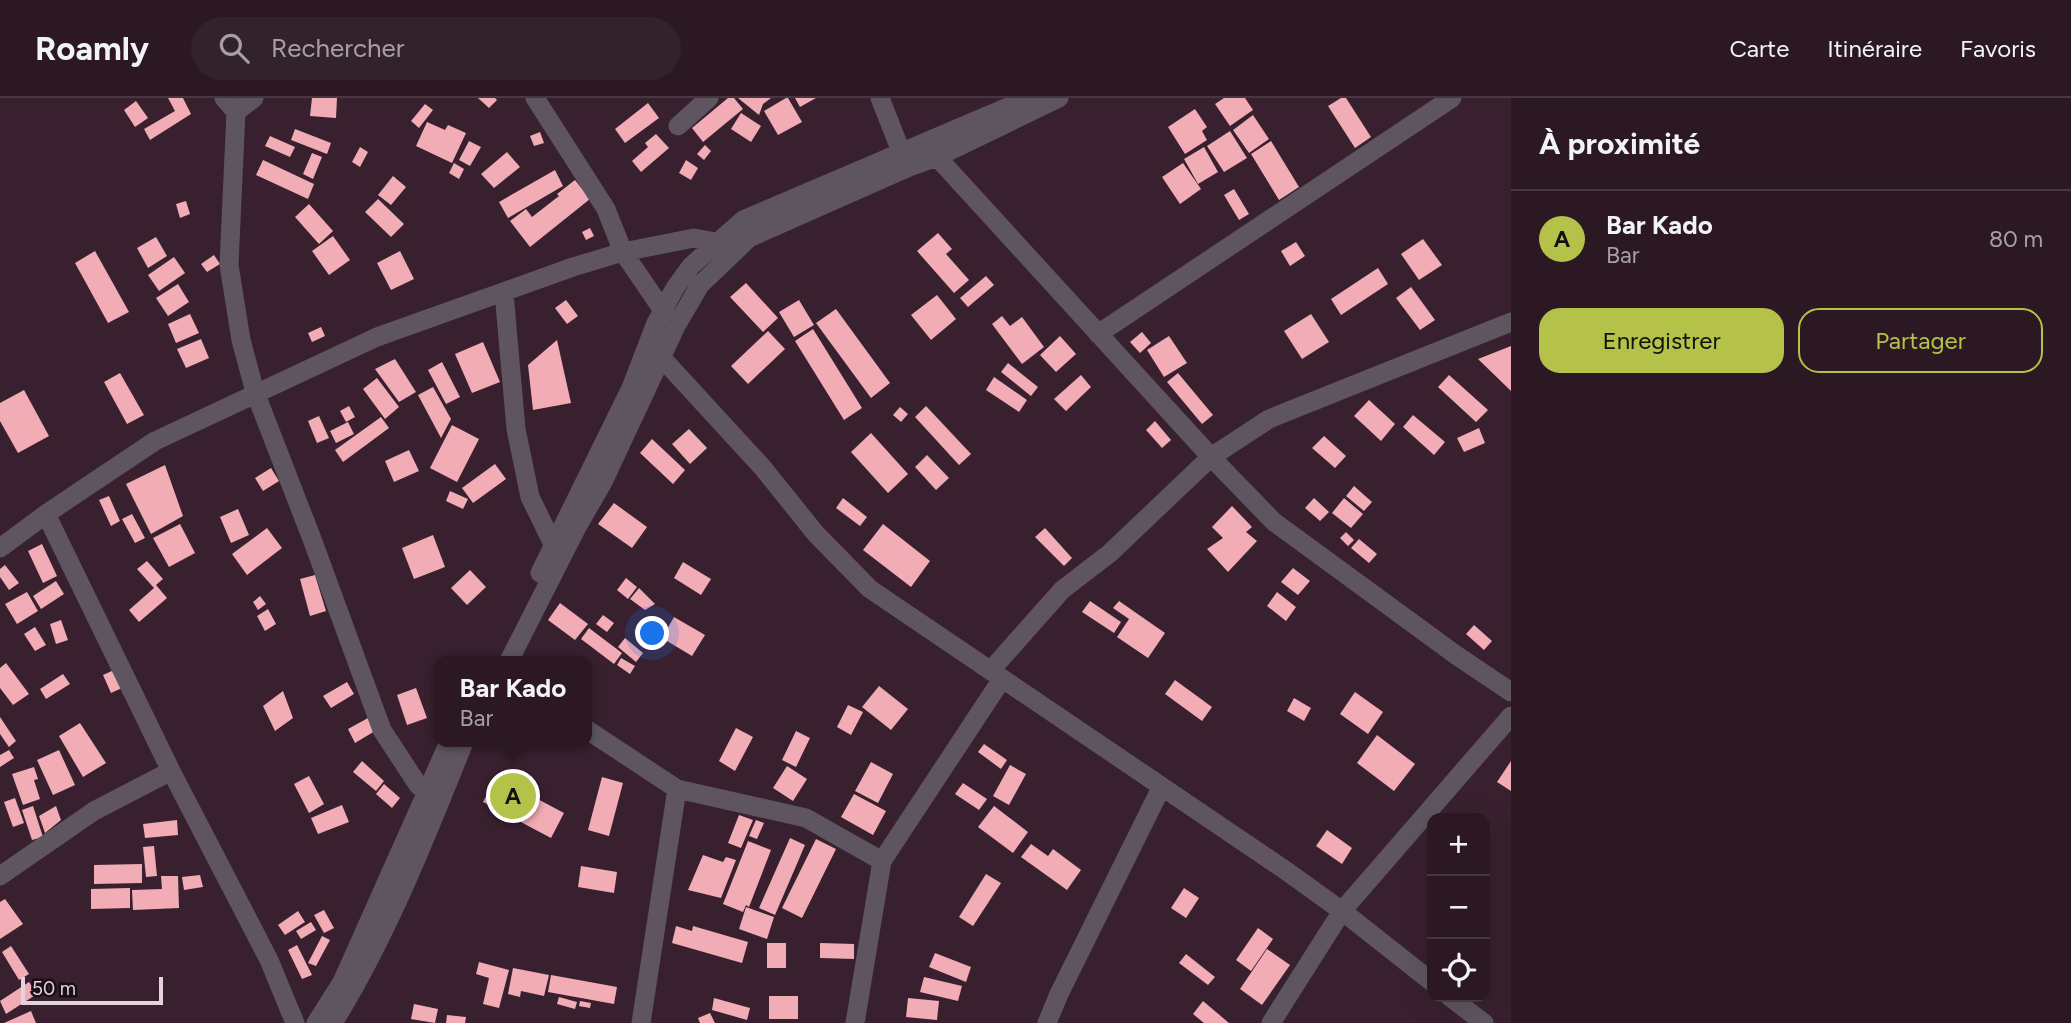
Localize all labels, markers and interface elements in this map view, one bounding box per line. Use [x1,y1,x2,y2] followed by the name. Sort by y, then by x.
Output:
[191,17,681,80] search box
[35,29,149,68] text: Roamly
[215,29,253,67] icon: search
[271,32,405,64] text: Rechercher
[1729,34,1789,63] text: Carte
[1827,34,1922,63] text: Itinéraire
[1960,34,2036,63] text: Favoris
[1539,125,1700,162] text: À proximité
[1606,209,1713,241] text: Bar Kado
[1554,225,1570,253] text: A
[1989,225,2043,253] text: 80 m
[1606,241,1640,269] text: Bar
[1539,308,1784,373] button: Enregistrer
[1798,308,2043,373] button: Partager
[635,616,669,650] your location
[434,656,592,747] popup
[460,672,566,704] text: Bar Kado
[460,704,493,732] text: Bar
[490,770,536,822] pin: A
[1427,813,1490,1002] map controls
[1427,813,1490,876] button: +
[1427,876,1490,939] button: −
[1427,939,1490,1002] button: locate
[21,974,163,1006] scale bar
[32,977,76,1000] text: 50 m

